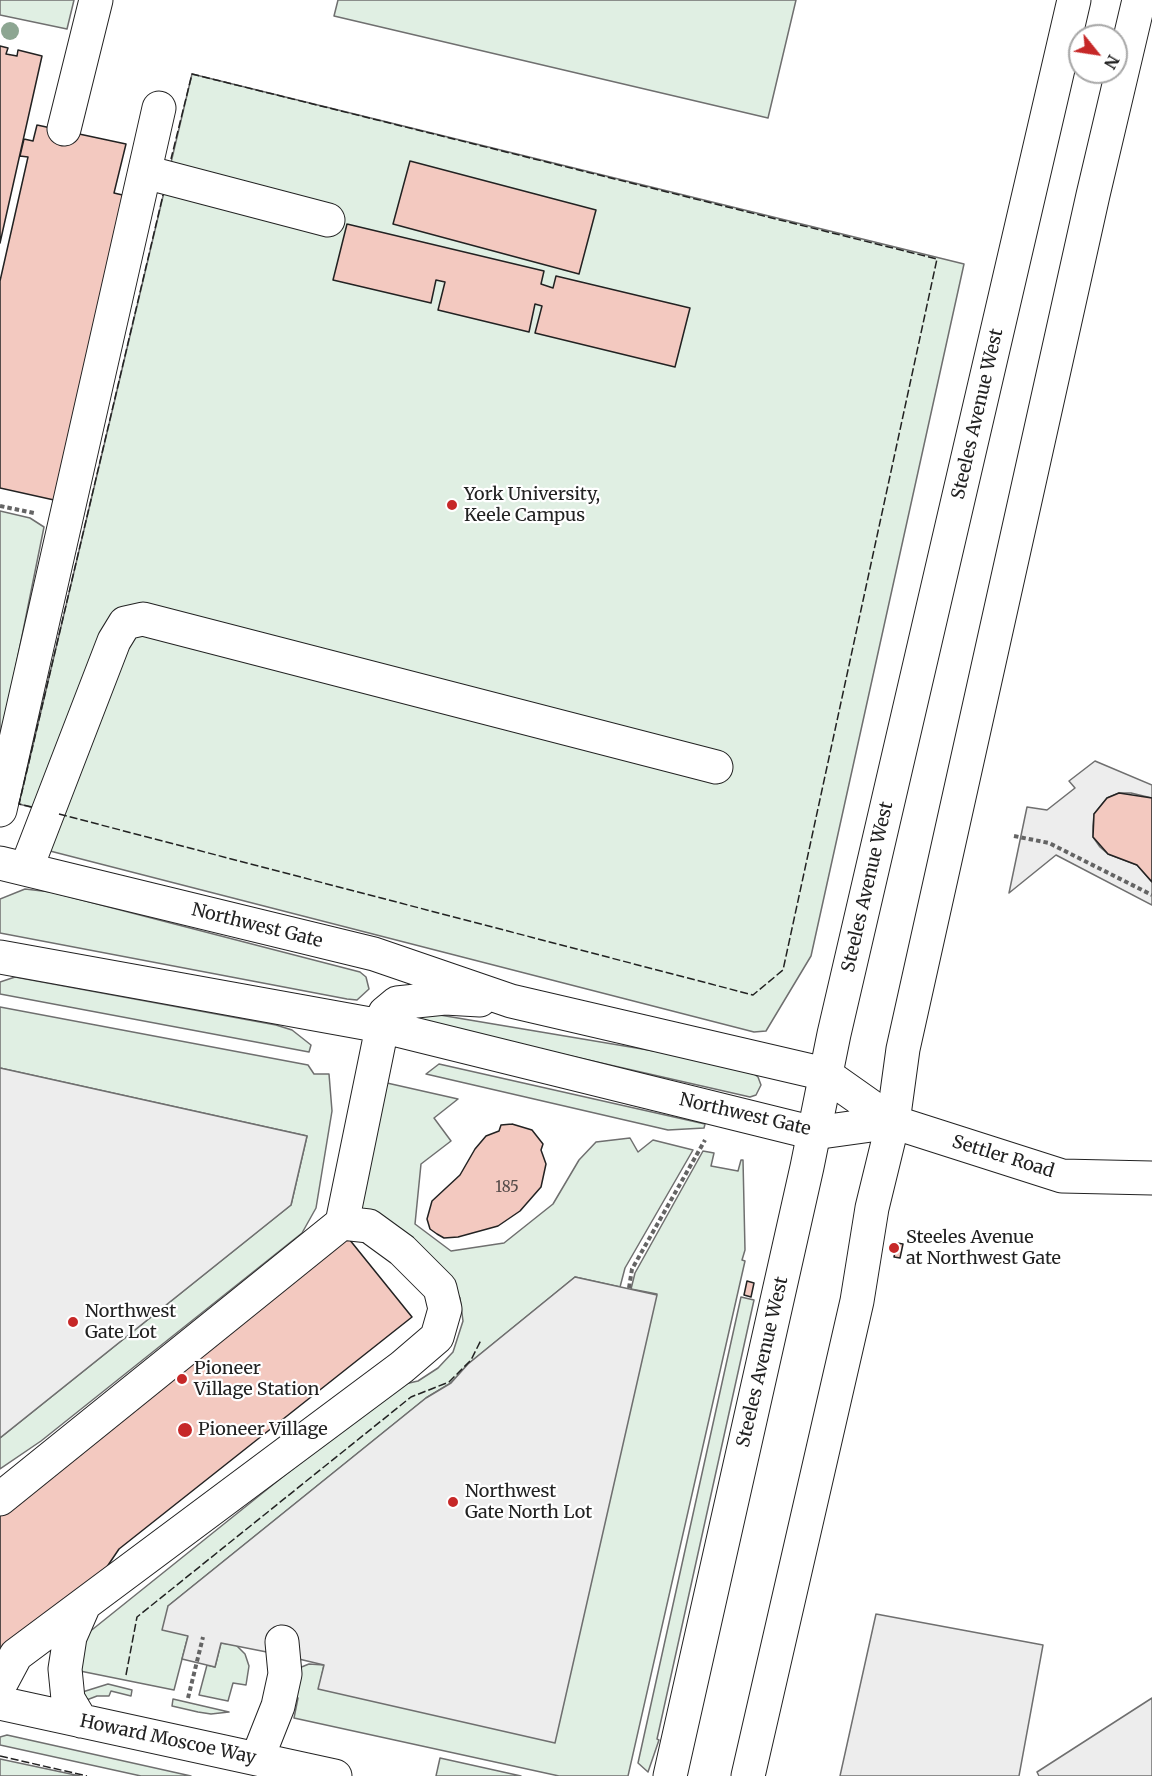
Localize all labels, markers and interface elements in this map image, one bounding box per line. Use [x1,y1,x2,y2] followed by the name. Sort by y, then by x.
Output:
[1068,24,1128,84] north arrow
[1100,52,1124,72] text: N
[948,327,1008,501] street label: Steeles Avenue West
[464,484,600,526] place label: York University, Keele Campus
[445,498,459,512] marker: York University, Keele Campus
[838,800,898,974] street label: Steeles Avenue West
[189,899,325,953] street label: Northwest Gate
[677,1089,813,1141] street label: Northwest Gate
[949,1131,1057,1183] street label: Settler Road
[495,1179,519,1197] house number: 185
[906,1227,1061,1270] place label: Steeles Avenue at Northwest Gate
[887,1241,901,1255] marker: Steeles Avenue at Northwest Gate
[733,1275,793,1449] street label: Steeles Avenue West
[85,1301,176,1344] place label: Northwest Gate Lot
[66,1315,80,1329] marker: Northwest Gate Lot
[194,1358,319,1400] place label: Pioneer Village Station
[175,1372,189,1386] marker: Pioneer Village Station
[198,1419,328,1441] place label: Pioneer Village
[176,1421,194,1439] marker: Pioneer Village
[465,1481,592,1524] place label: Northwest Gate North Lot
[446,1495,460,1509] marker: Northwest Gate North Lot
[78,1711,258,1769] street label: Howard Moscoe Way

